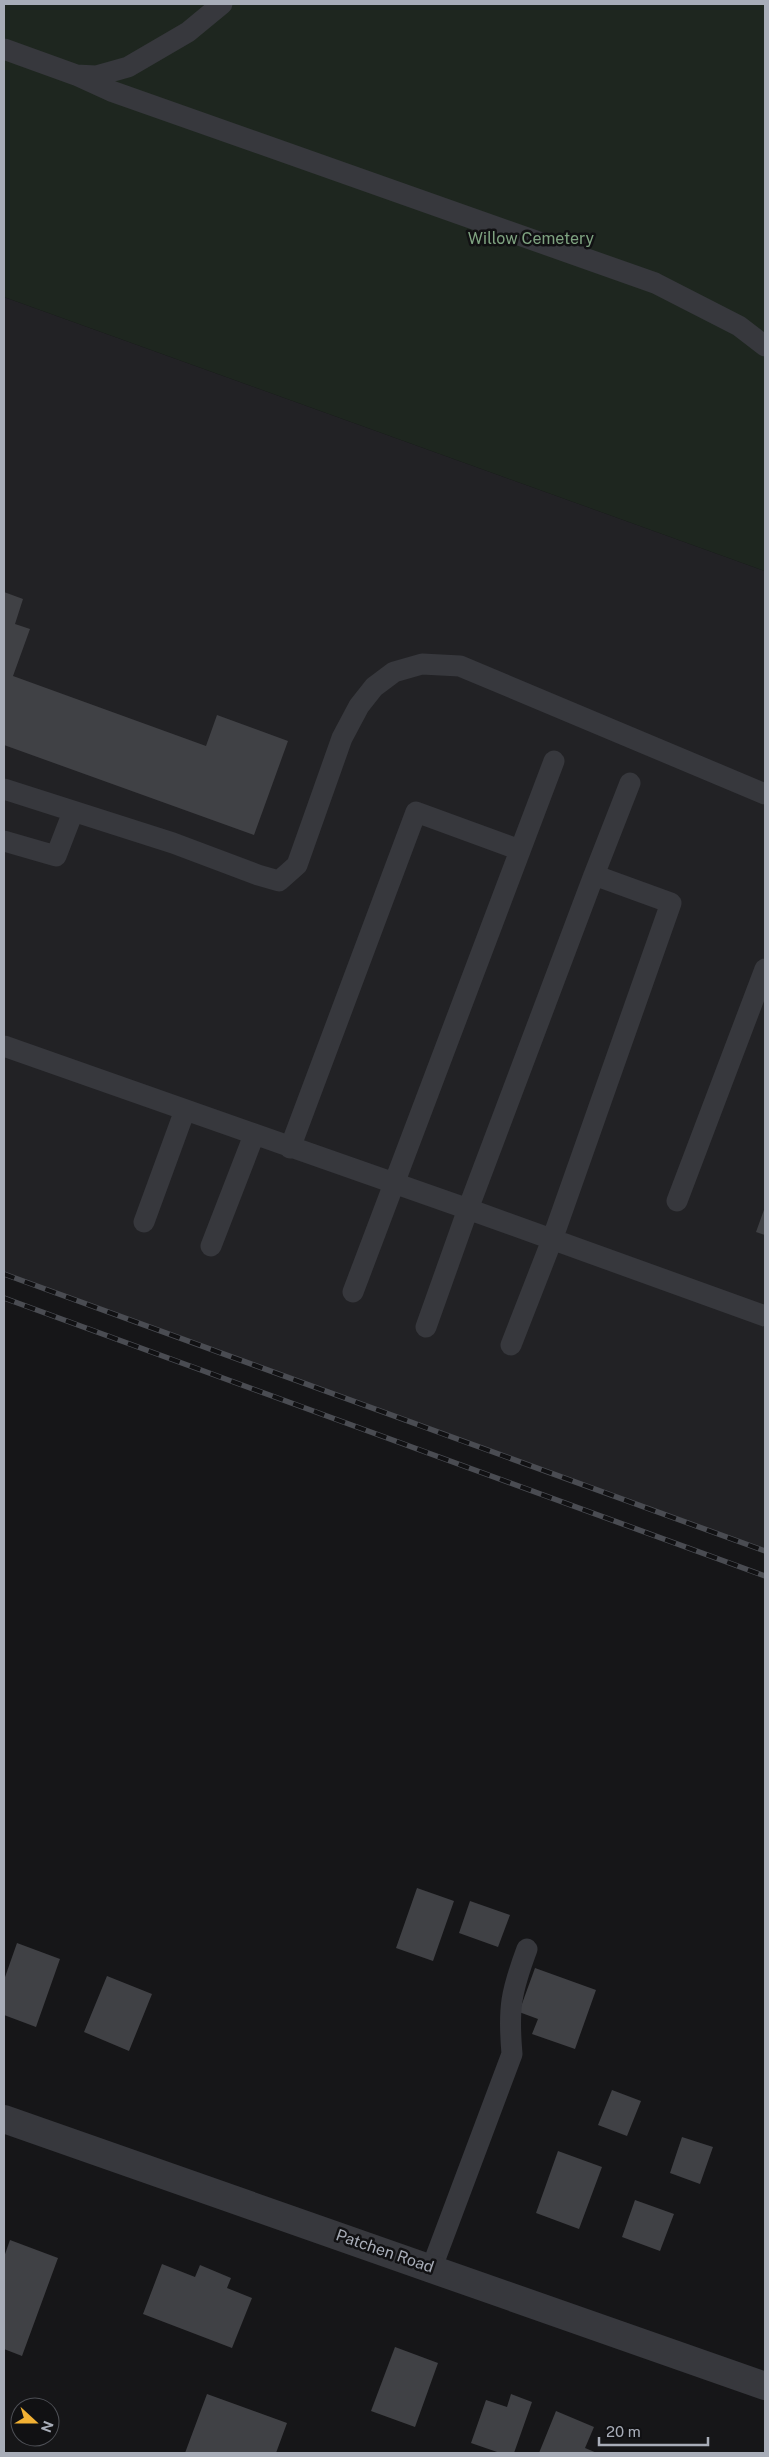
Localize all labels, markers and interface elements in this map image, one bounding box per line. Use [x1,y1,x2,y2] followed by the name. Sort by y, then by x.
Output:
[468,229,595,248] park label: Willow Cemetery
[333,2225,437,2277] street label: Patchen Road
[10,2397,60,2447] north arrow
[599,2414,708,2446] scale bar
[38,2419,57,2435] text: N
[606,2423,641,2440] text: 20 m

